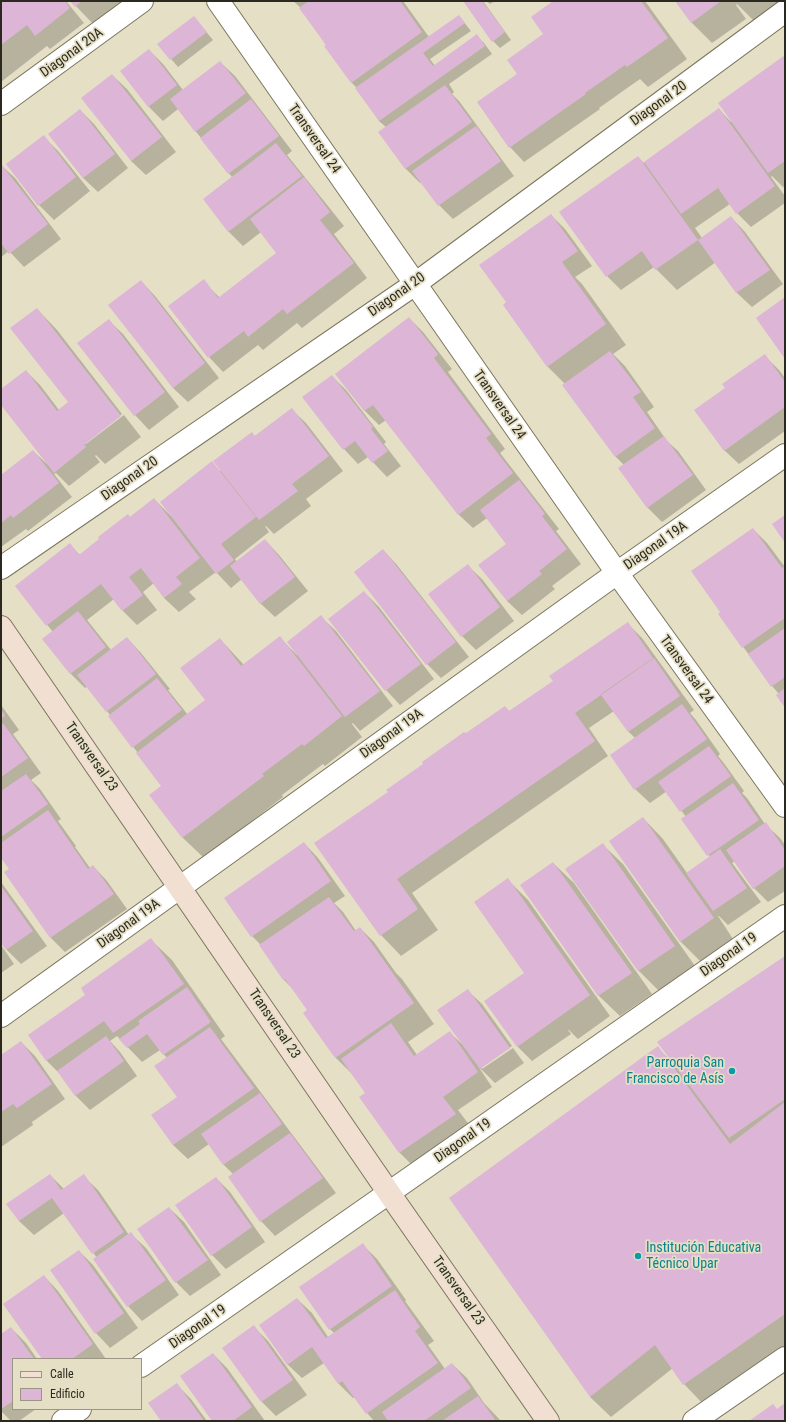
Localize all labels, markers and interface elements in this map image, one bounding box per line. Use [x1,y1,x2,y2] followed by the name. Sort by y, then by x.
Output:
[37,25,107,81] street label: Diagonal 20A
[628,78,690,130] street label: Diagonal 20
[284,101,344,177] street label: Transversal 24
[365,269,429,321] street label: Diagonal 20
[469,367,529,443] street label: Transversal 24
[98,453,162,505] street label: Diagonal 20
[621,518,691,574] street label: Diagonal 19A
[655,632,717,708] street label: Transversal 24
[357,706,427,762] street label: Diagonal 19A
[61,719,121,795] street label: Transversal 23
[94,896,164,952] street label: Diagonal 19A
[697,929,761,981] street label: Diagonal 19
[244,986,304,1062] street label: Transversal 23
[626,1055,724,1088] place label: Parroquia San Francisco de Asís
[727,1066,737,1076] marker: Parroquia San Francisco de Asís
[431,1115,495,1167] street label: Diagonal 19
[646,1240,761,1272] place label: Institución Educativa Técnico Upar
[633,1251,643,1261] marker: Institución Educativa Técnico Upar
[428,1253,488,1329] street label: Transversal 23
[166,1301,230,1353] street label: Diagonal 19
[12,1358,142,1410] legend
[50,1367,74,1381] text: Calle
[50,1387,85,1401] text: Edificio

